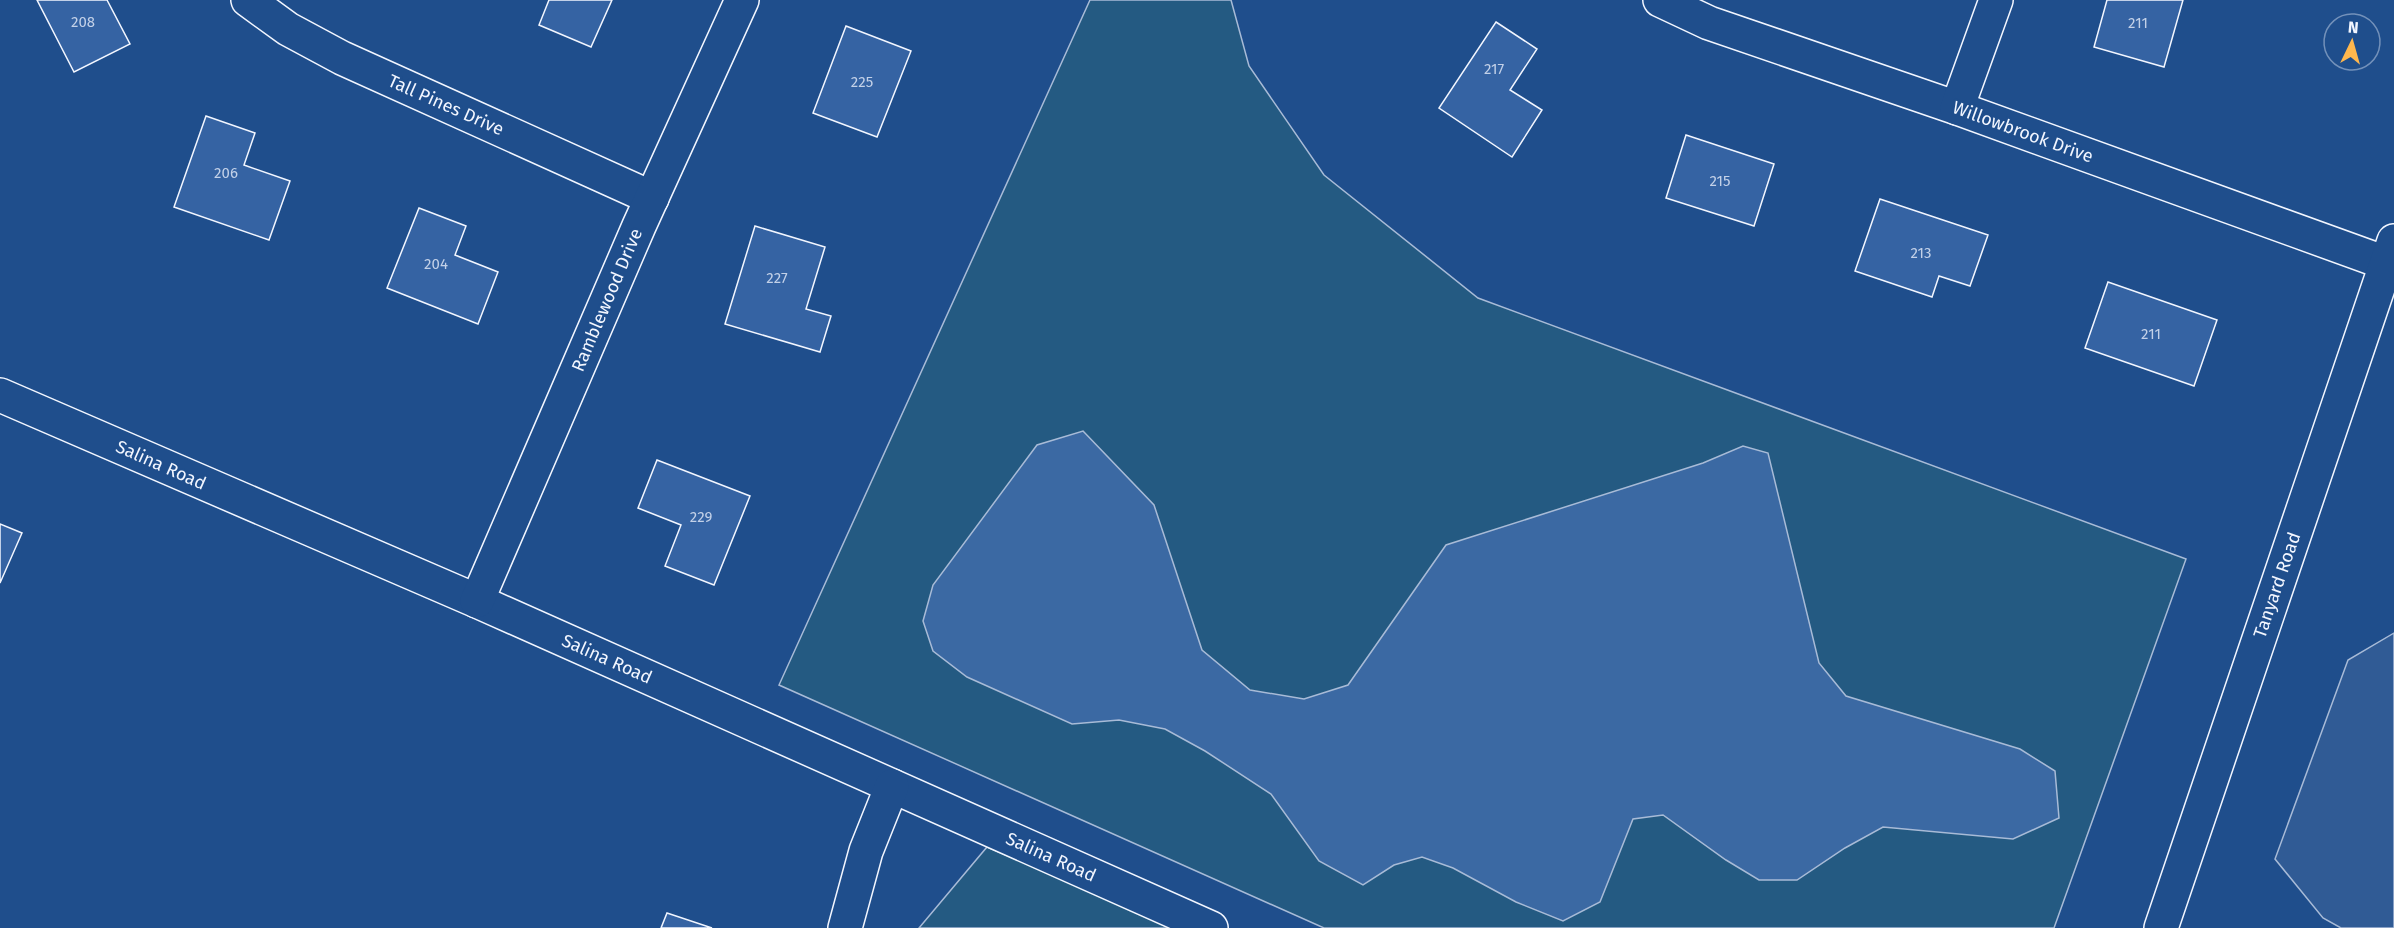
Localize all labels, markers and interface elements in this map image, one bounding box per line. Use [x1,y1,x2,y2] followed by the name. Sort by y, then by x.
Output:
[2322,12,2382,72] north arrow
[71,13,95,31] house number: 208
[2128,14,2148,32] house number: 211
[2347,18,2359,37] text: N
[1484,60,1504,78] house number: 217
[385,70,507,140] street label: Tall Pines Drive
[851,73,873,91] house number: 225
[1950,96,2096,168] street label: Willowbrook Drive
[214,164,238,182] house number: 206
[1709,172,1731,190] house number: 215
[567,225,647,375] street label: Ramblewood Drive
[1910,244,1932,262] house number: 213
[424,255,448,273] house number: 204
[766,269,788,287] house number: 227
[2141,325,2161,343] house number: 211
[112,435,210,495] street label: Salina Road
[690,508,712,526] house number: 229
[2249,529,2305,641] street label: Tanyard Road
[558,629,656,689] street label: Salina Road
[1002,827,1100,887] street label: Salina Road

